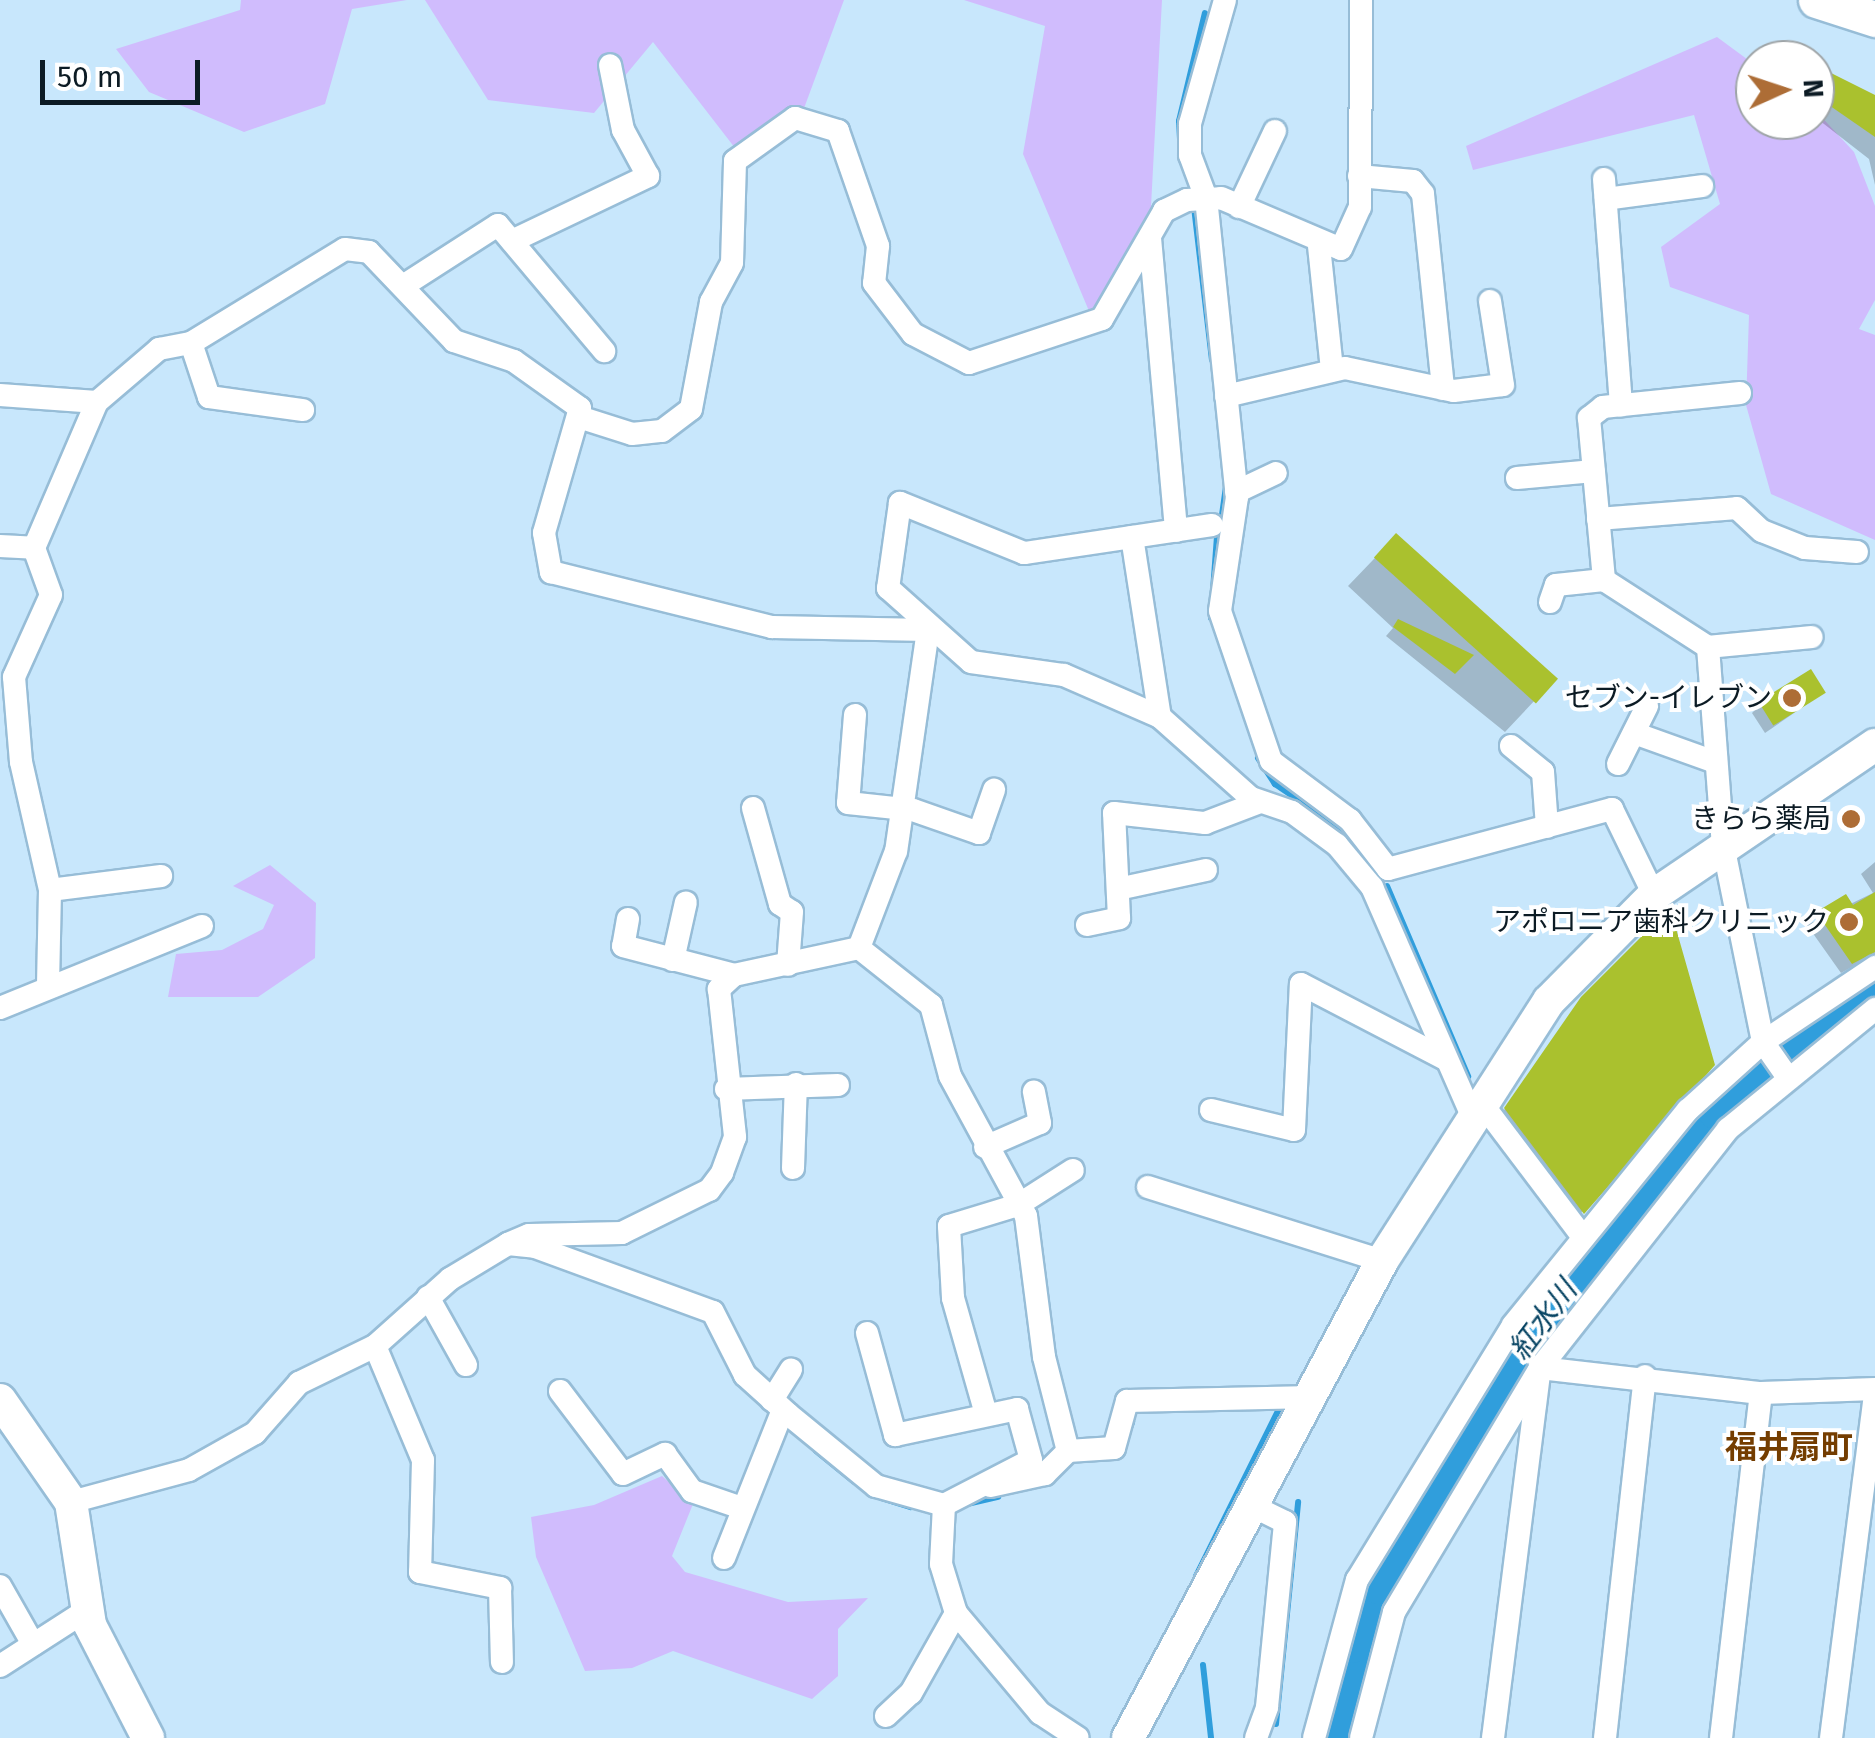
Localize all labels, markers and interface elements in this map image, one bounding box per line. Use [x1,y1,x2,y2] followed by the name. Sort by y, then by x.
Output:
[45,40,205,102] scale bar
[1735,40,1835,140] north arrow
[57,59,122,95] text: 50 m
[1796,78,1830,99] text: N
[1565,681,1772,715] place label: セブン-イレブン
[1781,687,1803,709] marker: セブン-イレブン
[1691,802,1831,836] place label: きらら薬局
[1840,808,1862,830] marker: きらら薬局
[1493,905,1829,939] place label: アポロニア歯科クリニック
[1838,911,1860,933] marker: アポロニア歯科クリニック
[1502,1273,1584,1367] water label: 紅水川
[1725,1428,1853,1466] district label: 福井扇町

